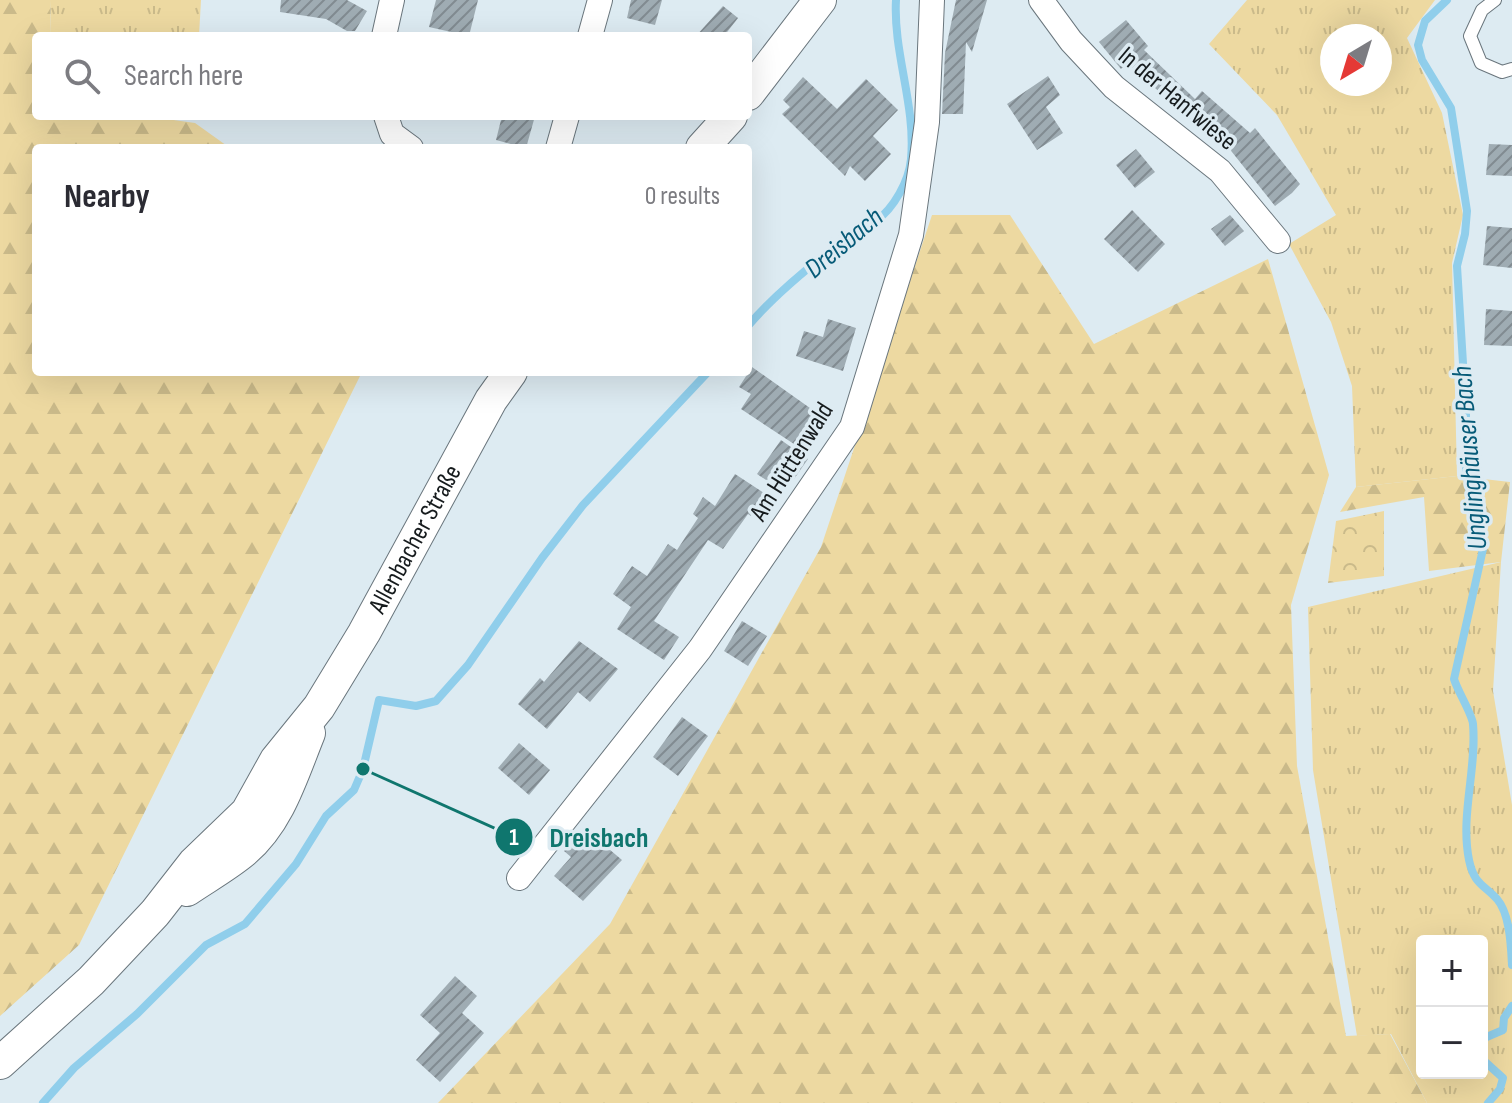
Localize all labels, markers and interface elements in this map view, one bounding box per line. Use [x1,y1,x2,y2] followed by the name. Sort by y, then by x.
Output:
[1320,24,1392,96] north arrow
[32,32,752,120] search box
[1112,41,1242,157] street label: In der Hanfwiese
[60,54,104,98] icon: search
[124,58,243,94] text: Search here
[64,176,150,217] text: Nearby
[645,181,720,212] text: 0 results
[798,201,890,285] water label: Dreisbach
[1446,364,1494,551] water label: Unglinghäuser Bach
[743,397,841,528] street label: Am Hüttenwald
[362,460,468,620] street label: Allenbacher Straße
[494,811,665,863] callout: Dreisbach
[549,822,649,855] text: Dreisbach
[509,823,519,852] text: 1
[1416,935,1488,1079] map controls
[1416,935,1488,1007] button: +
[1416,1007,1488,1079] button: −

